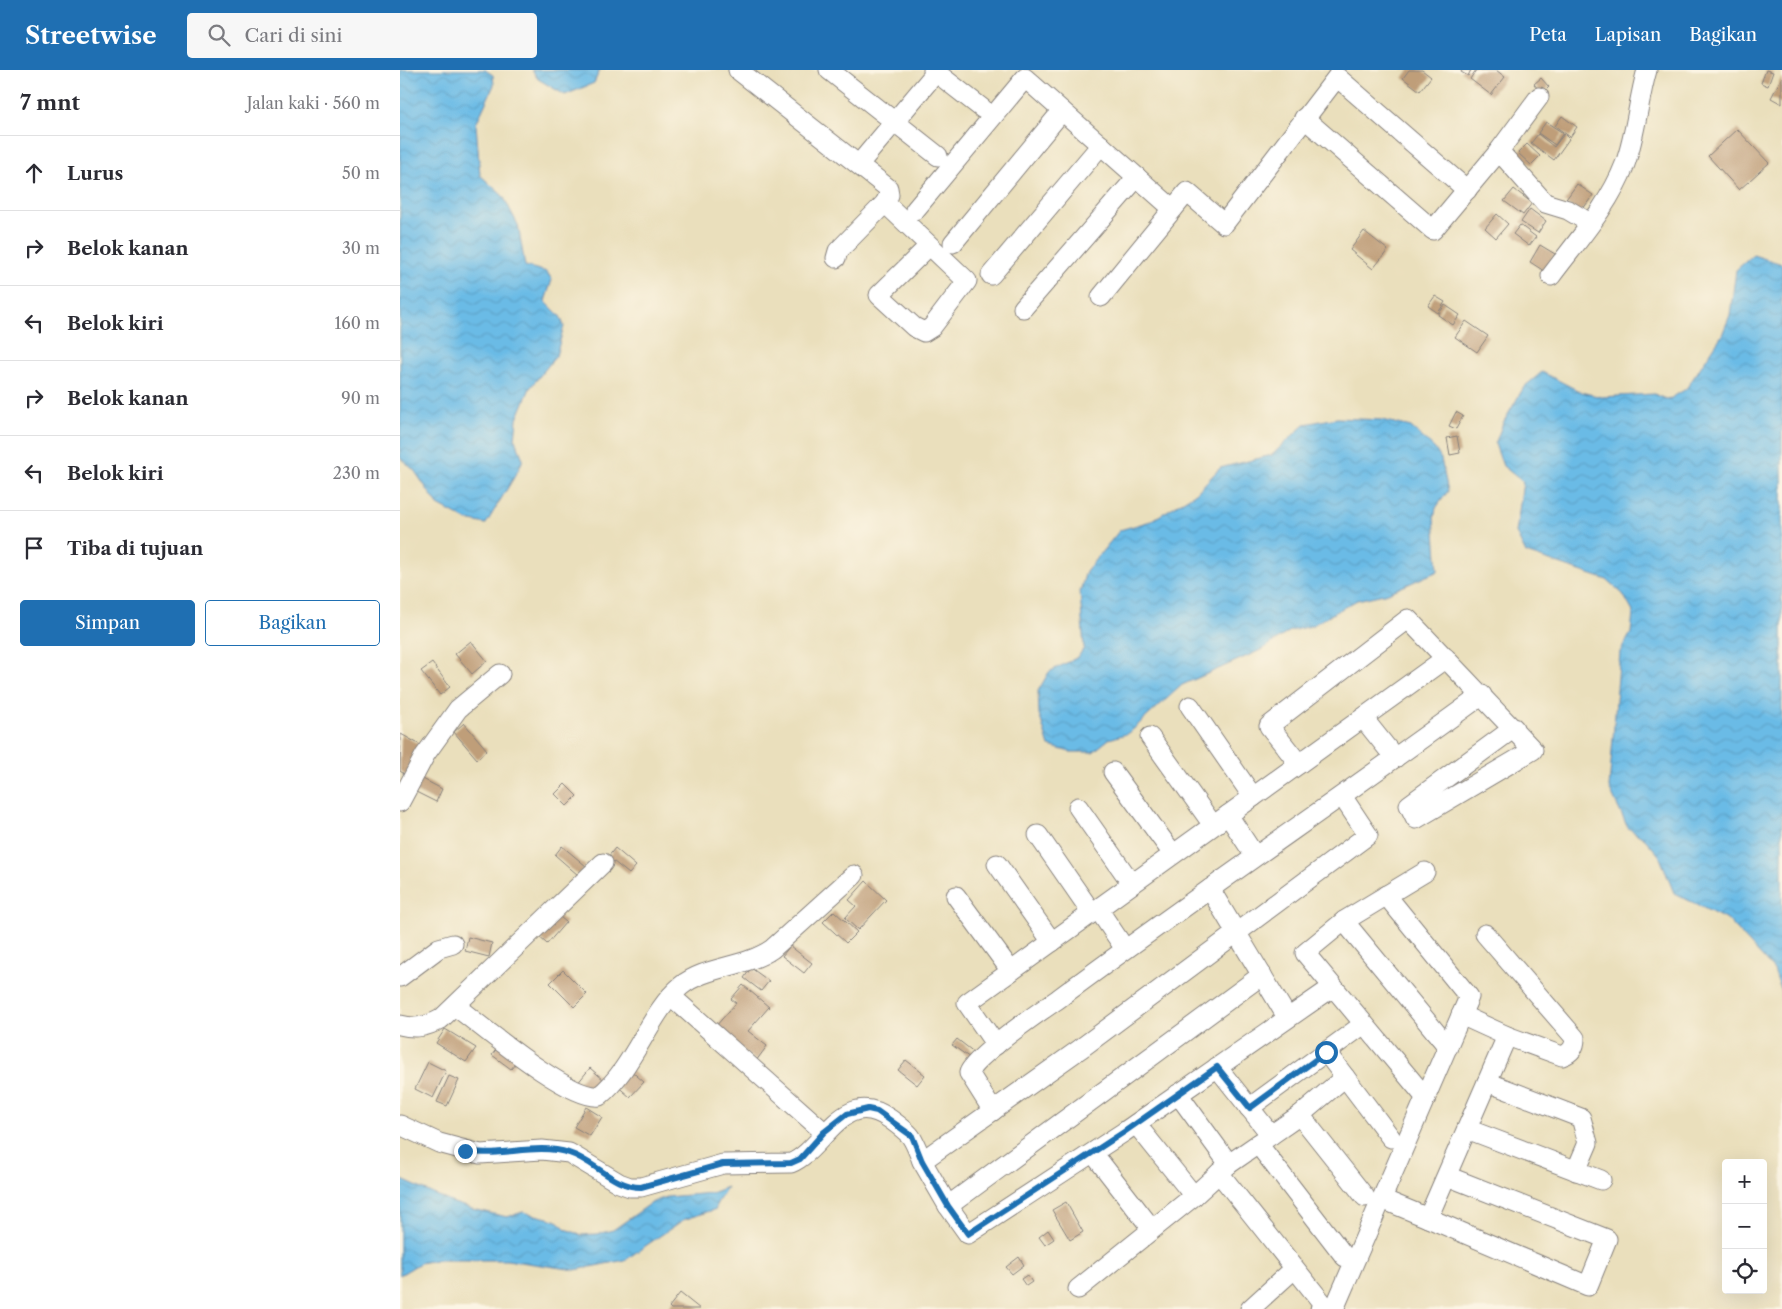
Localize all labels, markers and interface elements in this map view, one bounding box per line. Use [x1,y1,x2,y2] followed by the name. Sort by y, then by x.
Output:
[187,13,537,58] search box
[25,21,157,50] text: Streetwise
[205,21,233,49] icon: search
[245,24,342,47] text: Cari di sini
[1529,24,1567,46] text: Peta
[1595,24,1661,46] text: Lapisan
[1689,24,1757,46] text: Bagikan
[20,90,80,115] text: 7 mnt
[247,93,380,113] text: Jalan kaki · 560 m
[20,159,48,187] icon: ahead
[67,162,123,185] text: Lurus
[342,163,380,183] text: 50 m
[20,234,48,262] icon: right
[67,237,189,260] text: Belok kanan
[342,238,380,258] text: 30 m
[20,309,48,337] icon: left
[67,312,164,335] text: Belok kiri
[335,313,380,333] text: 160 m
[20,384,48,412] icon: right
[67,387,189,410] text: Belok kanan
[341,388,380,408] text: 90 m
[20,459,48,487] icon: left
[67,462,164,485] text: Belok kiri
[333,463,380,483] text: 230 m
[20,534,48,562] icon: arrive
[67,537,203,560] text: Tiba di tujuan
[20,600,195,646] button: Simpan
[205,600,380,646] button: Bagikan
[1315,1041,1338,1064] route start
[454,1140,477,1163] route end
[1722,1159,1767,1294] map controls
[1722,1159,1767,1204] button: +
[1722,1204,1767,1249] button: −
[1722,1249,1767,1294] button: locate

